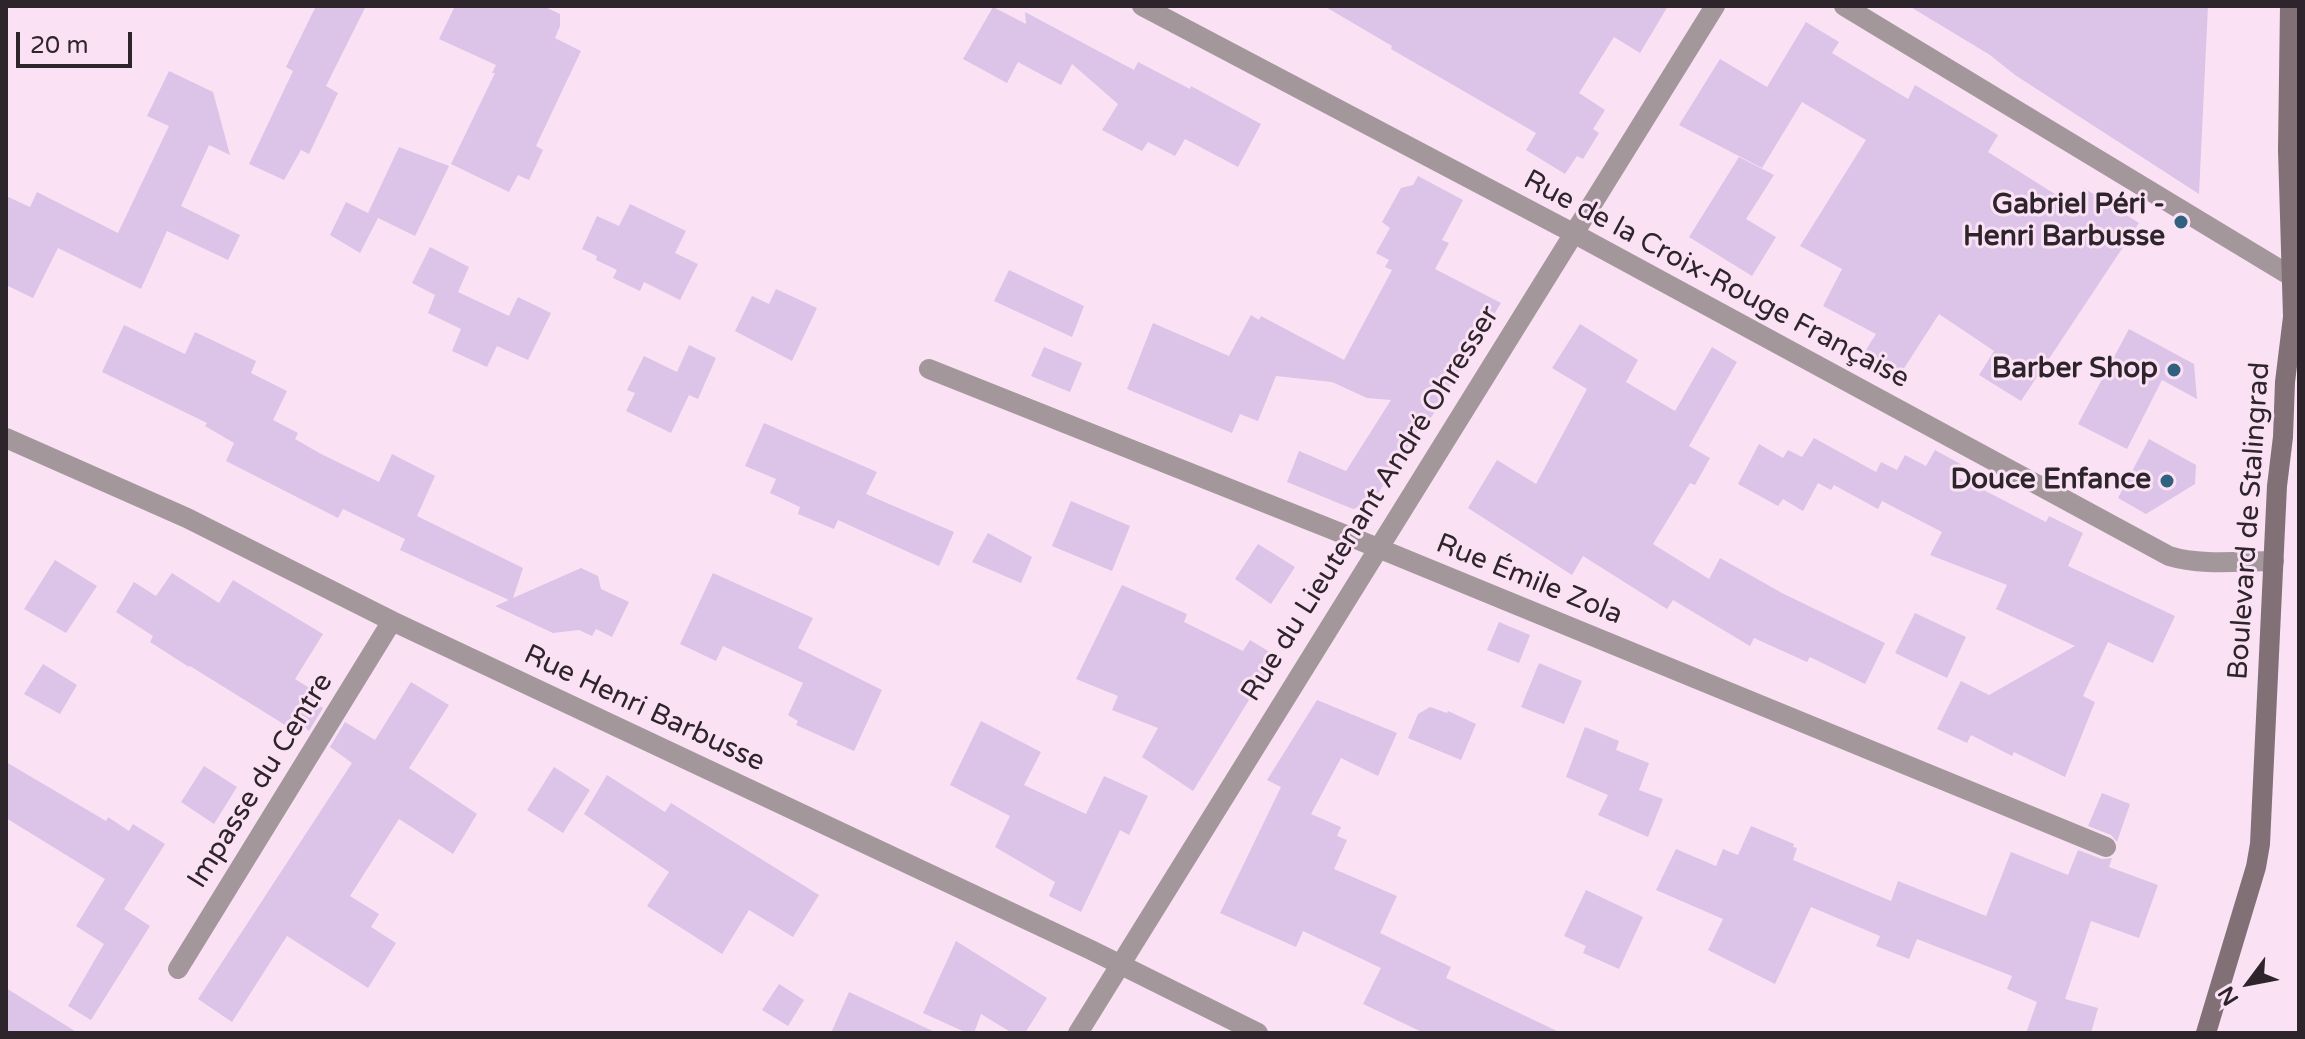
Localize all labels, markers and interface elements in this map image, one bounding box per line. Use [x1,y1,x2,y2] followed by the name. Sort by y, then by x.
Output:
[20,16,136,66] scale bar
[30,31,88,60] text: 20 m
[1517,164,1915,396] street label: Rue de la Croix-Rouge Française
[1963,189,2165,255] place label: Gabriel Péri - Henri Barbusse
[2172,213,2190,231] marker: Gabriel Péri - Henri Barbusse
[1235,300,1507,708] street label: Rue du Lieutenant André Ohresser
[1992,353,2158,387] place label: Barber Shop
[2165,361,2183,379] marker: Barber Shop
[2222,361,2278,681] street label: Boulevard de Stalingrad
[1950,464,2151,498] place label: Douce Enfance
[2158,472,2176,490] marker: Douce Enfance
[1431,527,1627,633] street label: Rue Émile Zola
[518,638,770,780] street label: Rue Henri Barbusse
[181,667,341,895] street label: Impasse du Centre
[2209,943,2289,1023] north arrow
[2213,981,2244,1010] text: N

